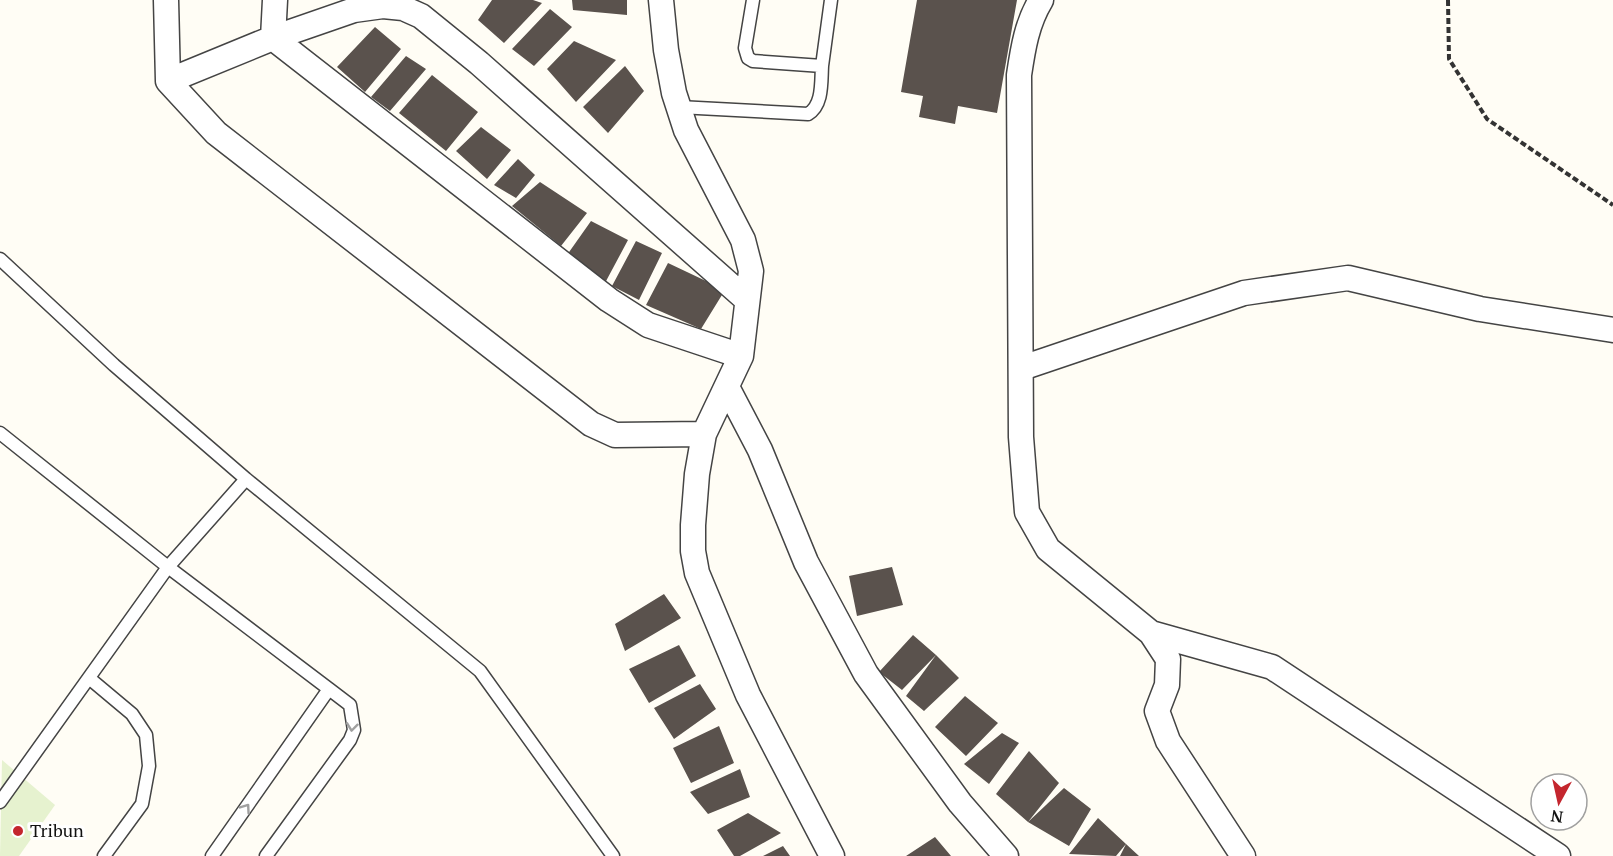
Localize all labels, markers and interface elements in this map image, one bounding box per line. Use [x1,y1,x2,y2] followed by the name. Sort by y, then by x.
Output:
[347,723,359,732] one-way arrow
[1529,772,1589,832] north arrow
[239,804,250,815] one-way arrow
[1549,805,1564,829] text: N
[30,818,84,842] place label: Tribun
[11,824,25,838] marker: Tribun

